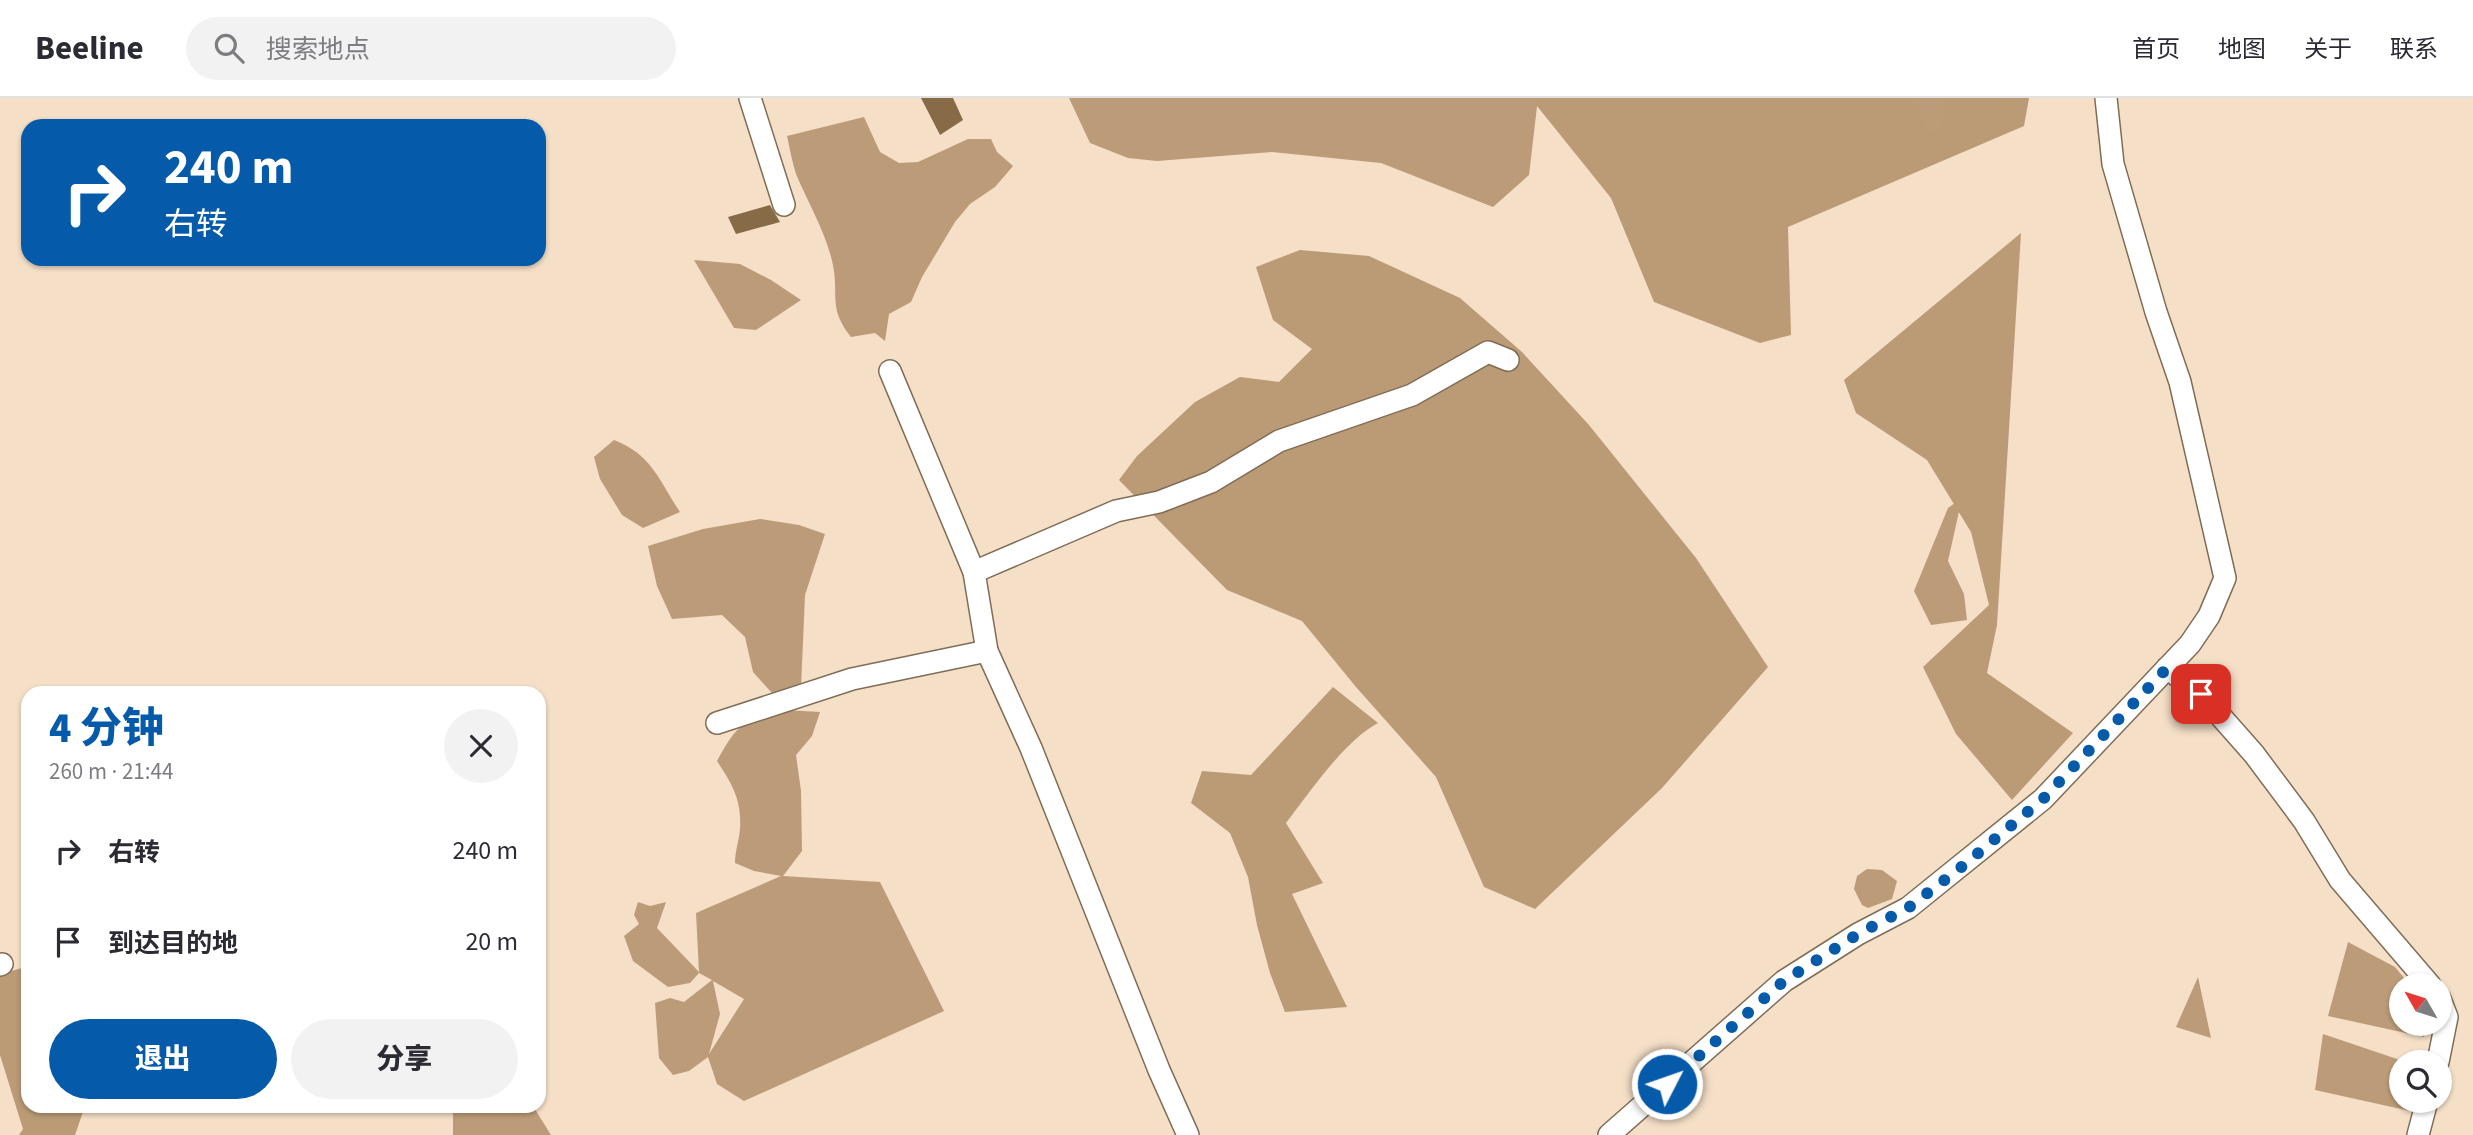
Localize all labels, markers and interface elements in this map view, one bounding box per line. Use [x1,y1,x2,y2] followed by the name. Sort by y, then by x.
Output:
[186,17,676,80] search box
[35,25,144,72] text: Beeline
[210,29,248,67] icon: search
[266,31,370,68] text: 搜索地点
[2132,32,2180,67] text: 首页
[2218,32,2266,67] text: 地图
[2304,32,2352,67] text: 关于
[2390,32,2438,67] text: 联系
[164,133,293,203] text: 240 m
[49,147,140,238] icon: right
[164,202,228,248] text: 右转
[2171,664,2231,724] pin
[2182,675,2220,713] icon: arrive
[49,699,164,759] text: 4 分钟
[444,709,518,783] button: close
[49,755,173,788] text: 260 m · 21:44
[49,832,87,870] icon: right
[452,832,518,869] text: 240 m
[108,834,160,871] text: 右转
[49,923,87,961] icon: arrive
[465,923,518,960] text: 20 m
[108,925,238,962] text: 到达目的地
[2389,973,2452,1036] north arrow
[2389,973,2452,1113] map controls
[49,1019,277,1099] button: 退出
[291,1019,518,1099] button: 分享
[1630,1047,1704,1121] position arrow
[2389,1050,2452,1113] button: search

